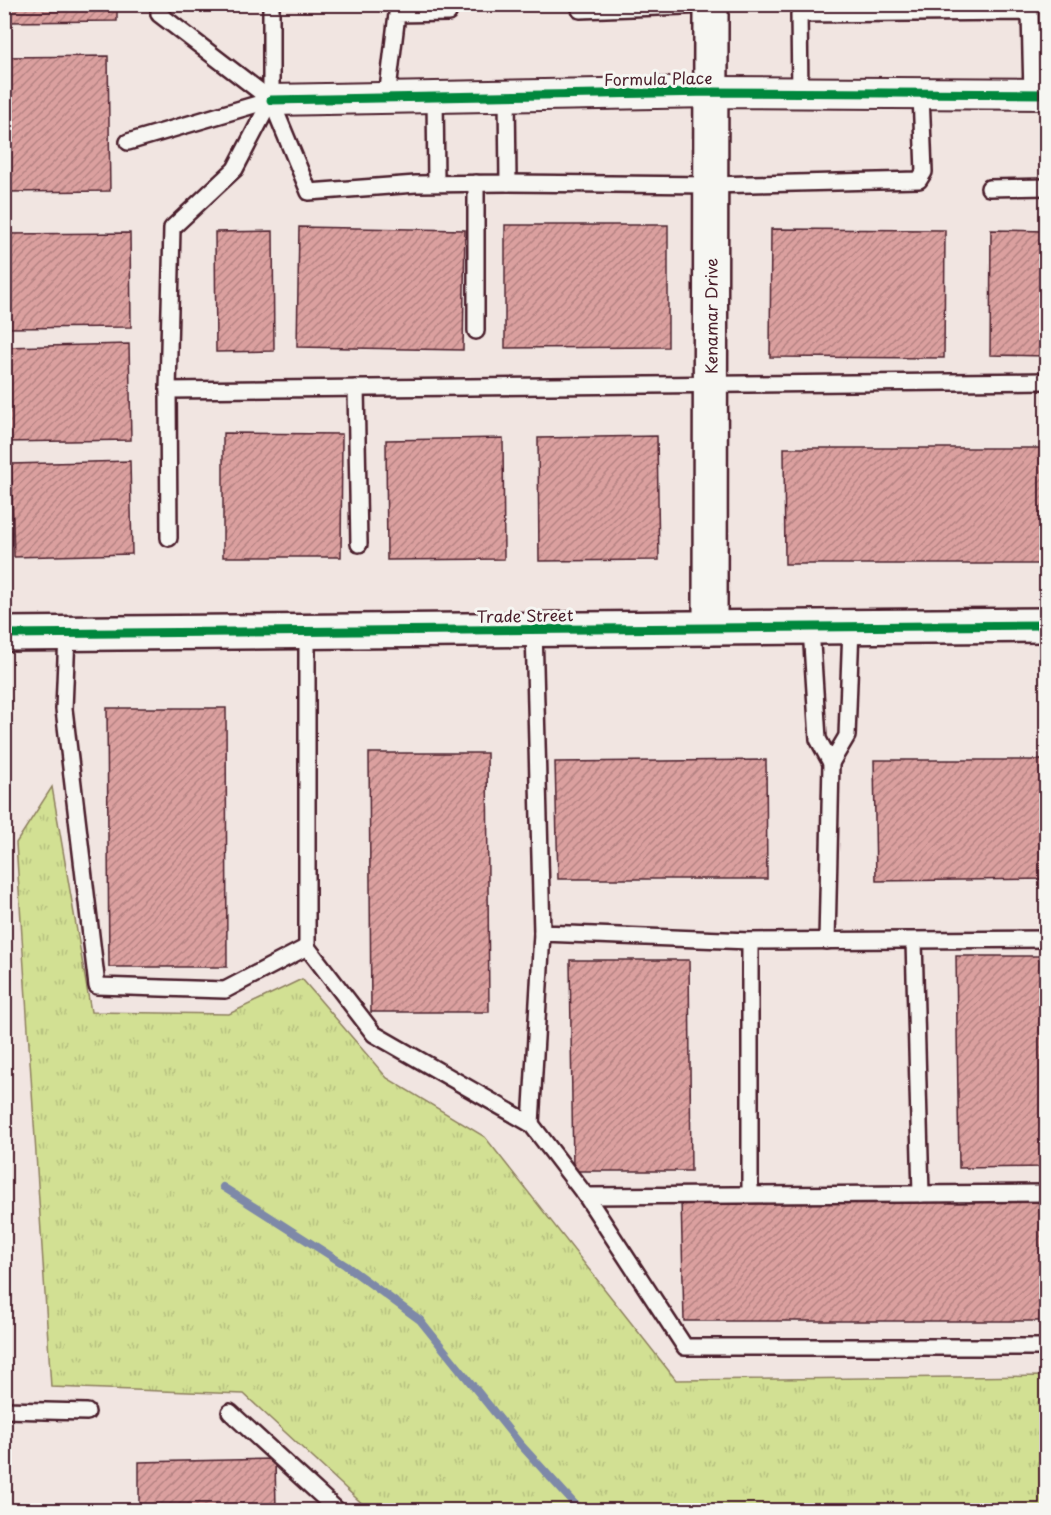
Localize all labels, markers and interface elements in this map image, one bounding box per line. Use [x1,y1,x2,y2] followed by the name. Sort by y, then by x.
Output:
[604,65,712,91] street label: Formula Place
[698,258,723,374] street label: Kenamar Drive
[476,602,574,628] street label: Trade Street

